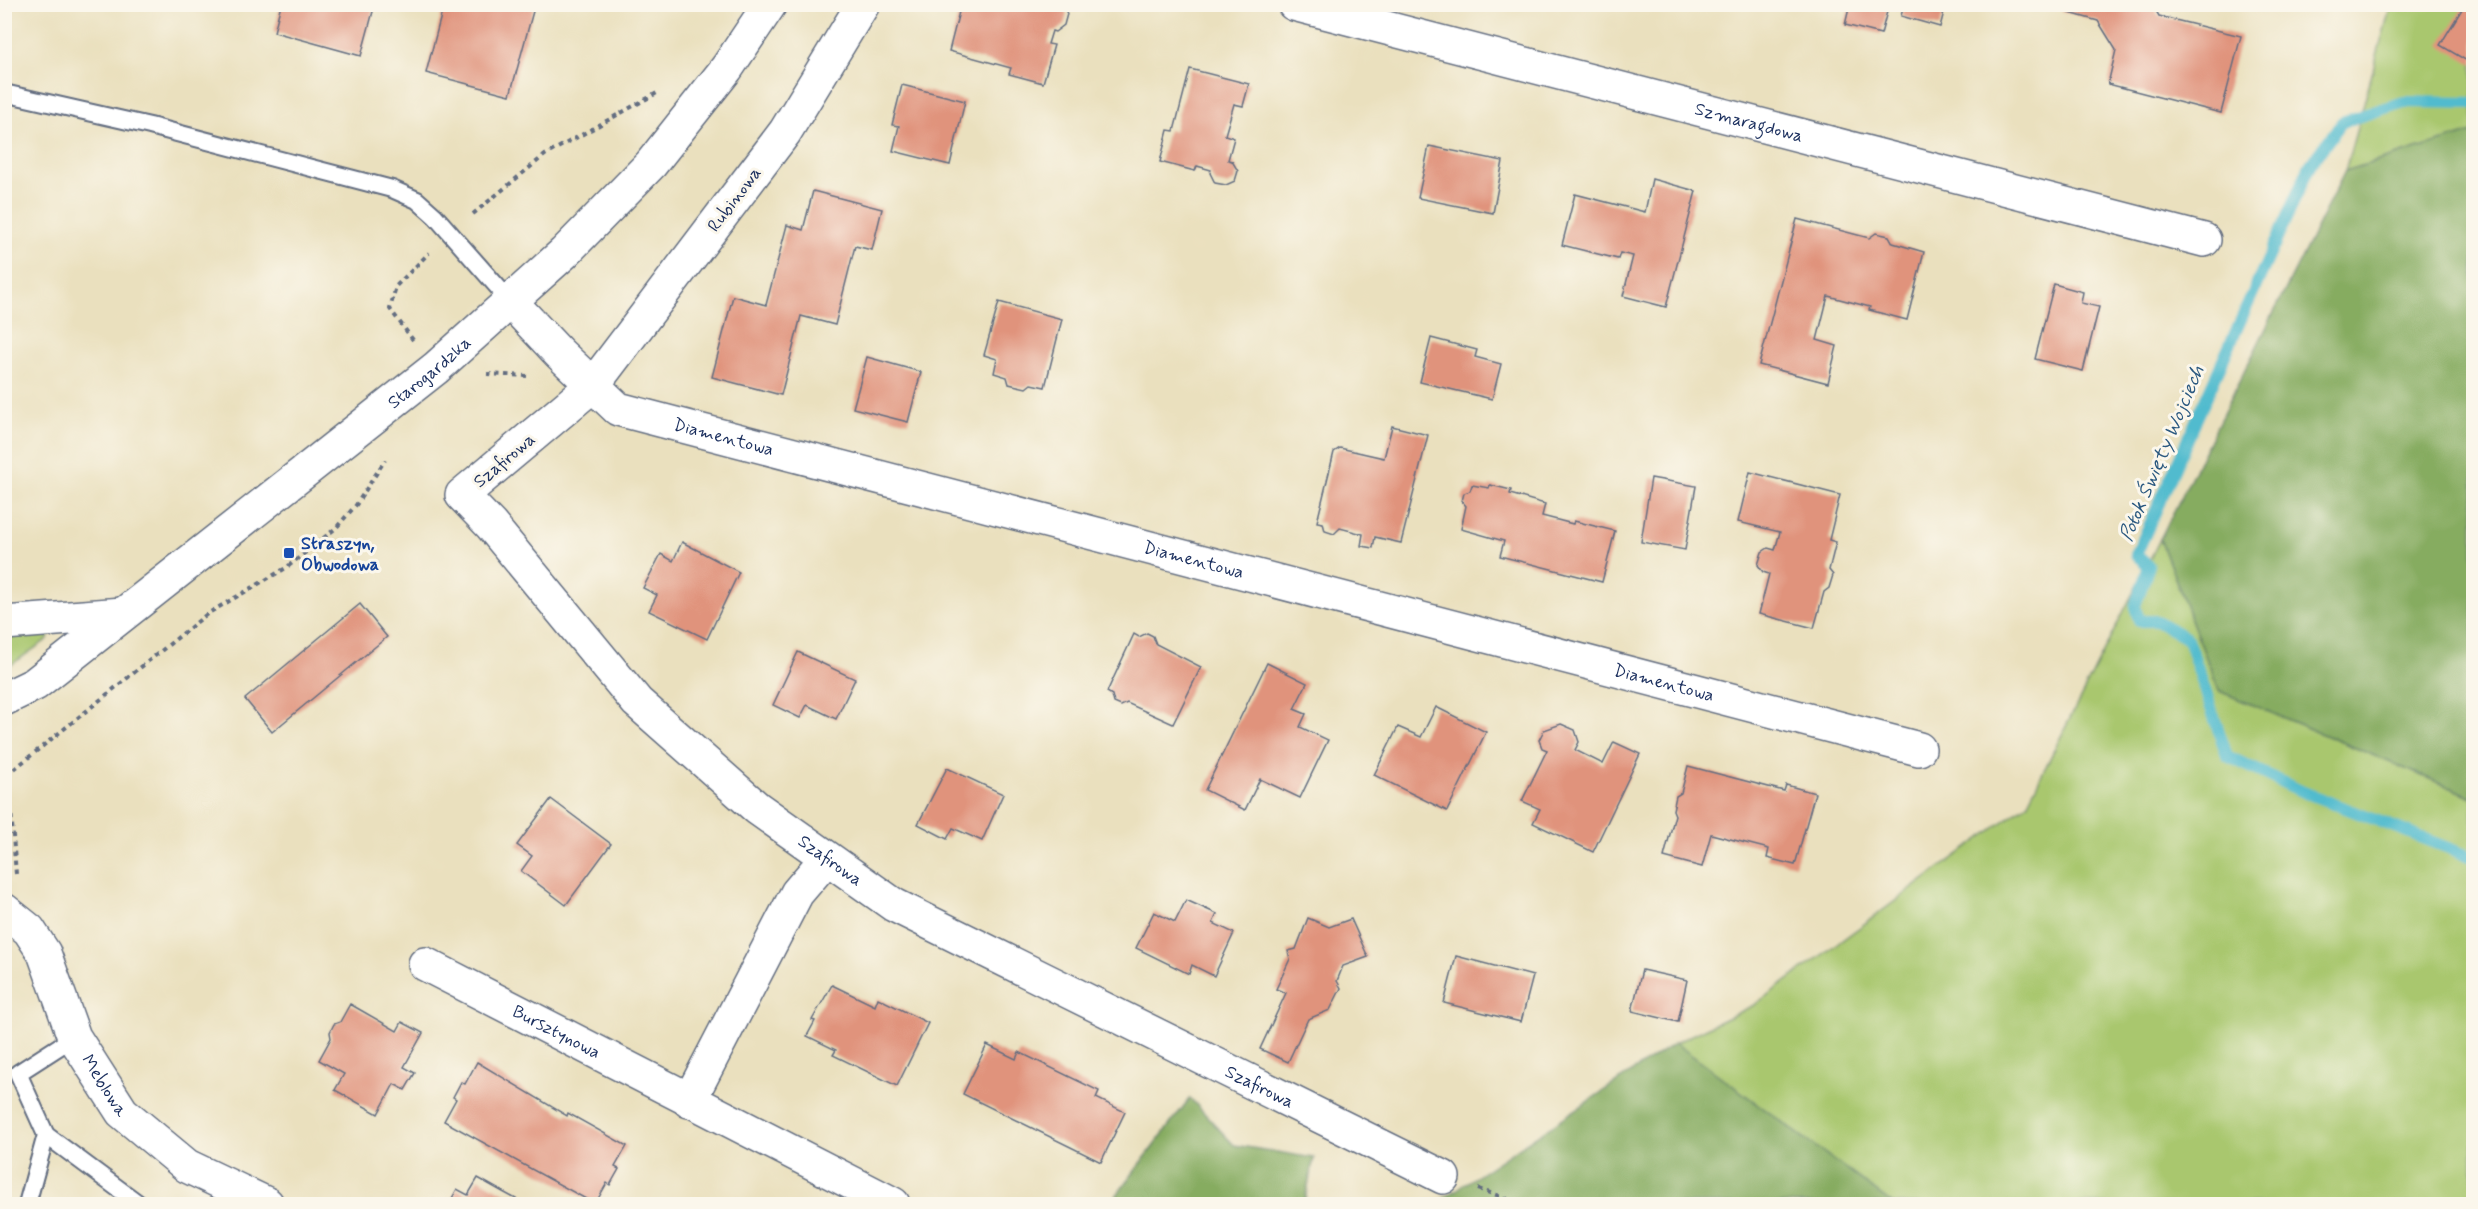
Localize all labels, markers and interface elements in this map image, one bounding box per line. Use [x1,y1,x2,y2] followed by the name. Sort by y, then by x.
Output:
[1692,97,1805,149] street label: Szmaragdowa
[702,162,767,237] street label: Rubinowa
[383,331,477,415] street label: Starogardzka
[2113,361,2212,546] water label: Potok Święty Wojciech
[671,413,776,462] street label: Diamentowa
[469,428,541,494] street label: Szafirowa
[301,532,379,577] place label: Straszyn, Obwodowa
[1141,536,1246,585] street label: Diamentowa
[282,546,296,560] marker: Straszyn, Obwodowa
[1611,659,1717,708] street label: Diamentowa
[793,830,867,892] street label: Szafirowa
[508,1000,604,1065] street label: Bursztynowa
[75,1050,133,1122] street label: Meblowa
[1221,1060,1298,1114] street label: Szafirowa

